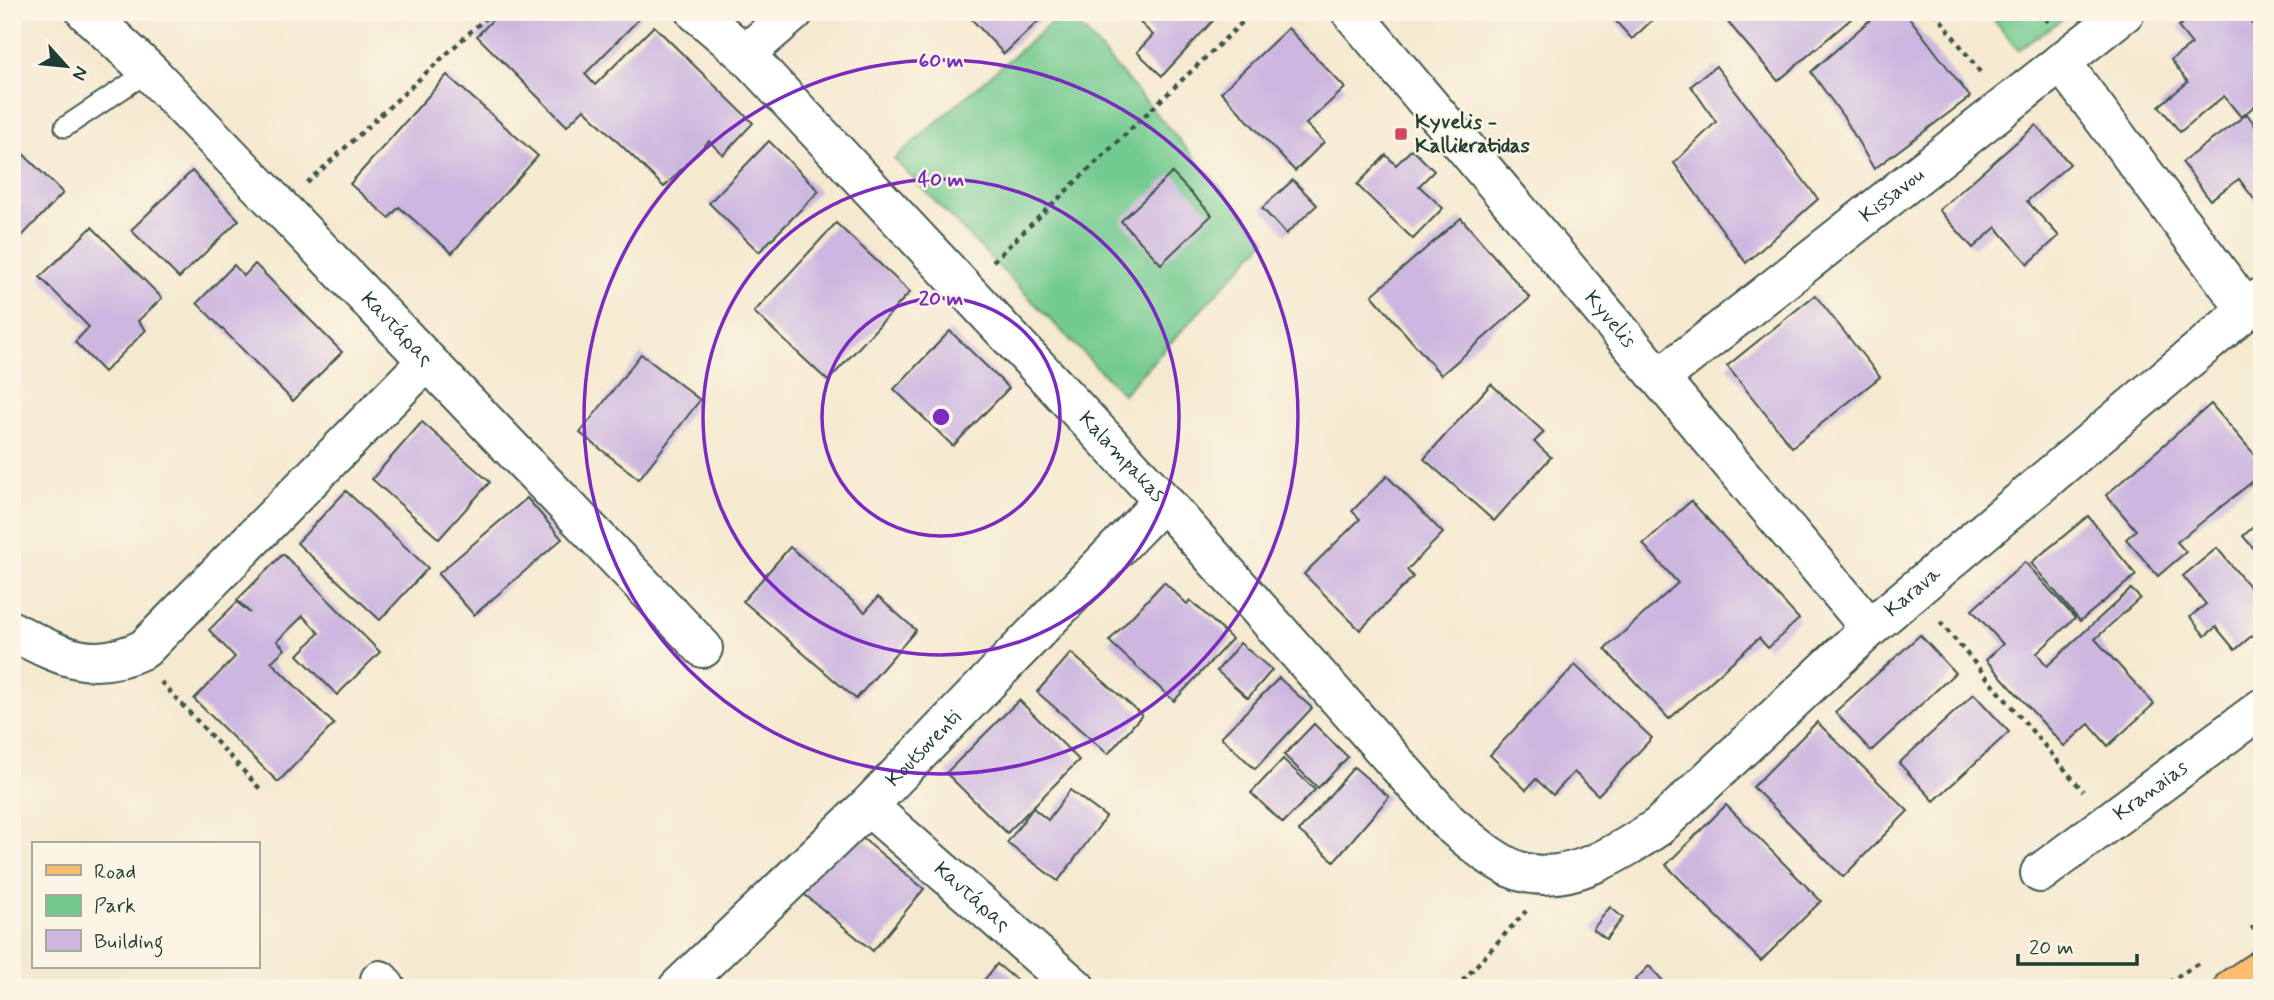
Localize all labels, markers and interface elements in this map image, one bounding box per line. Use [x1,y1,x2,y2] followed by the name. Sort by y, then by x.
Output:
[32,32,102,102] north arrow
[918,47,964,75] text: 60 m
[66,62,94,84] text: N
[1415,108,1531,160] place label: Kyvelis - Kallikratidas
[1393,126,1409,142] marker: Kyvelis - Kallikratidas
[1854,161,1930,229] street label: Kissavou
[918,166,965,194] text: 40 m
[919,285,964,313] text: 20 m
[1578,285,1642,354] street label: Kyvelis
[354,286,439,372] street label: Καντάρας
[929,405,953,429] centre of rings
[1072,405,1171,508] street label: Kalampakas
[1879,560,1947,624] street label: Karava
[880,704,968,793] street label: Koutsoventi
[2108,754,2194,828] street label: Kranaias
[32,842,259,968] legend
[928,856,1016,938] street label: Καντάρας
[94,858,136,886] text: Road
[94,892,136,920] text: Park
[2018,923,2138,967] scale bar
[94,928,164,958] text: Building
[2029,934,2074,962] text: 20 m

